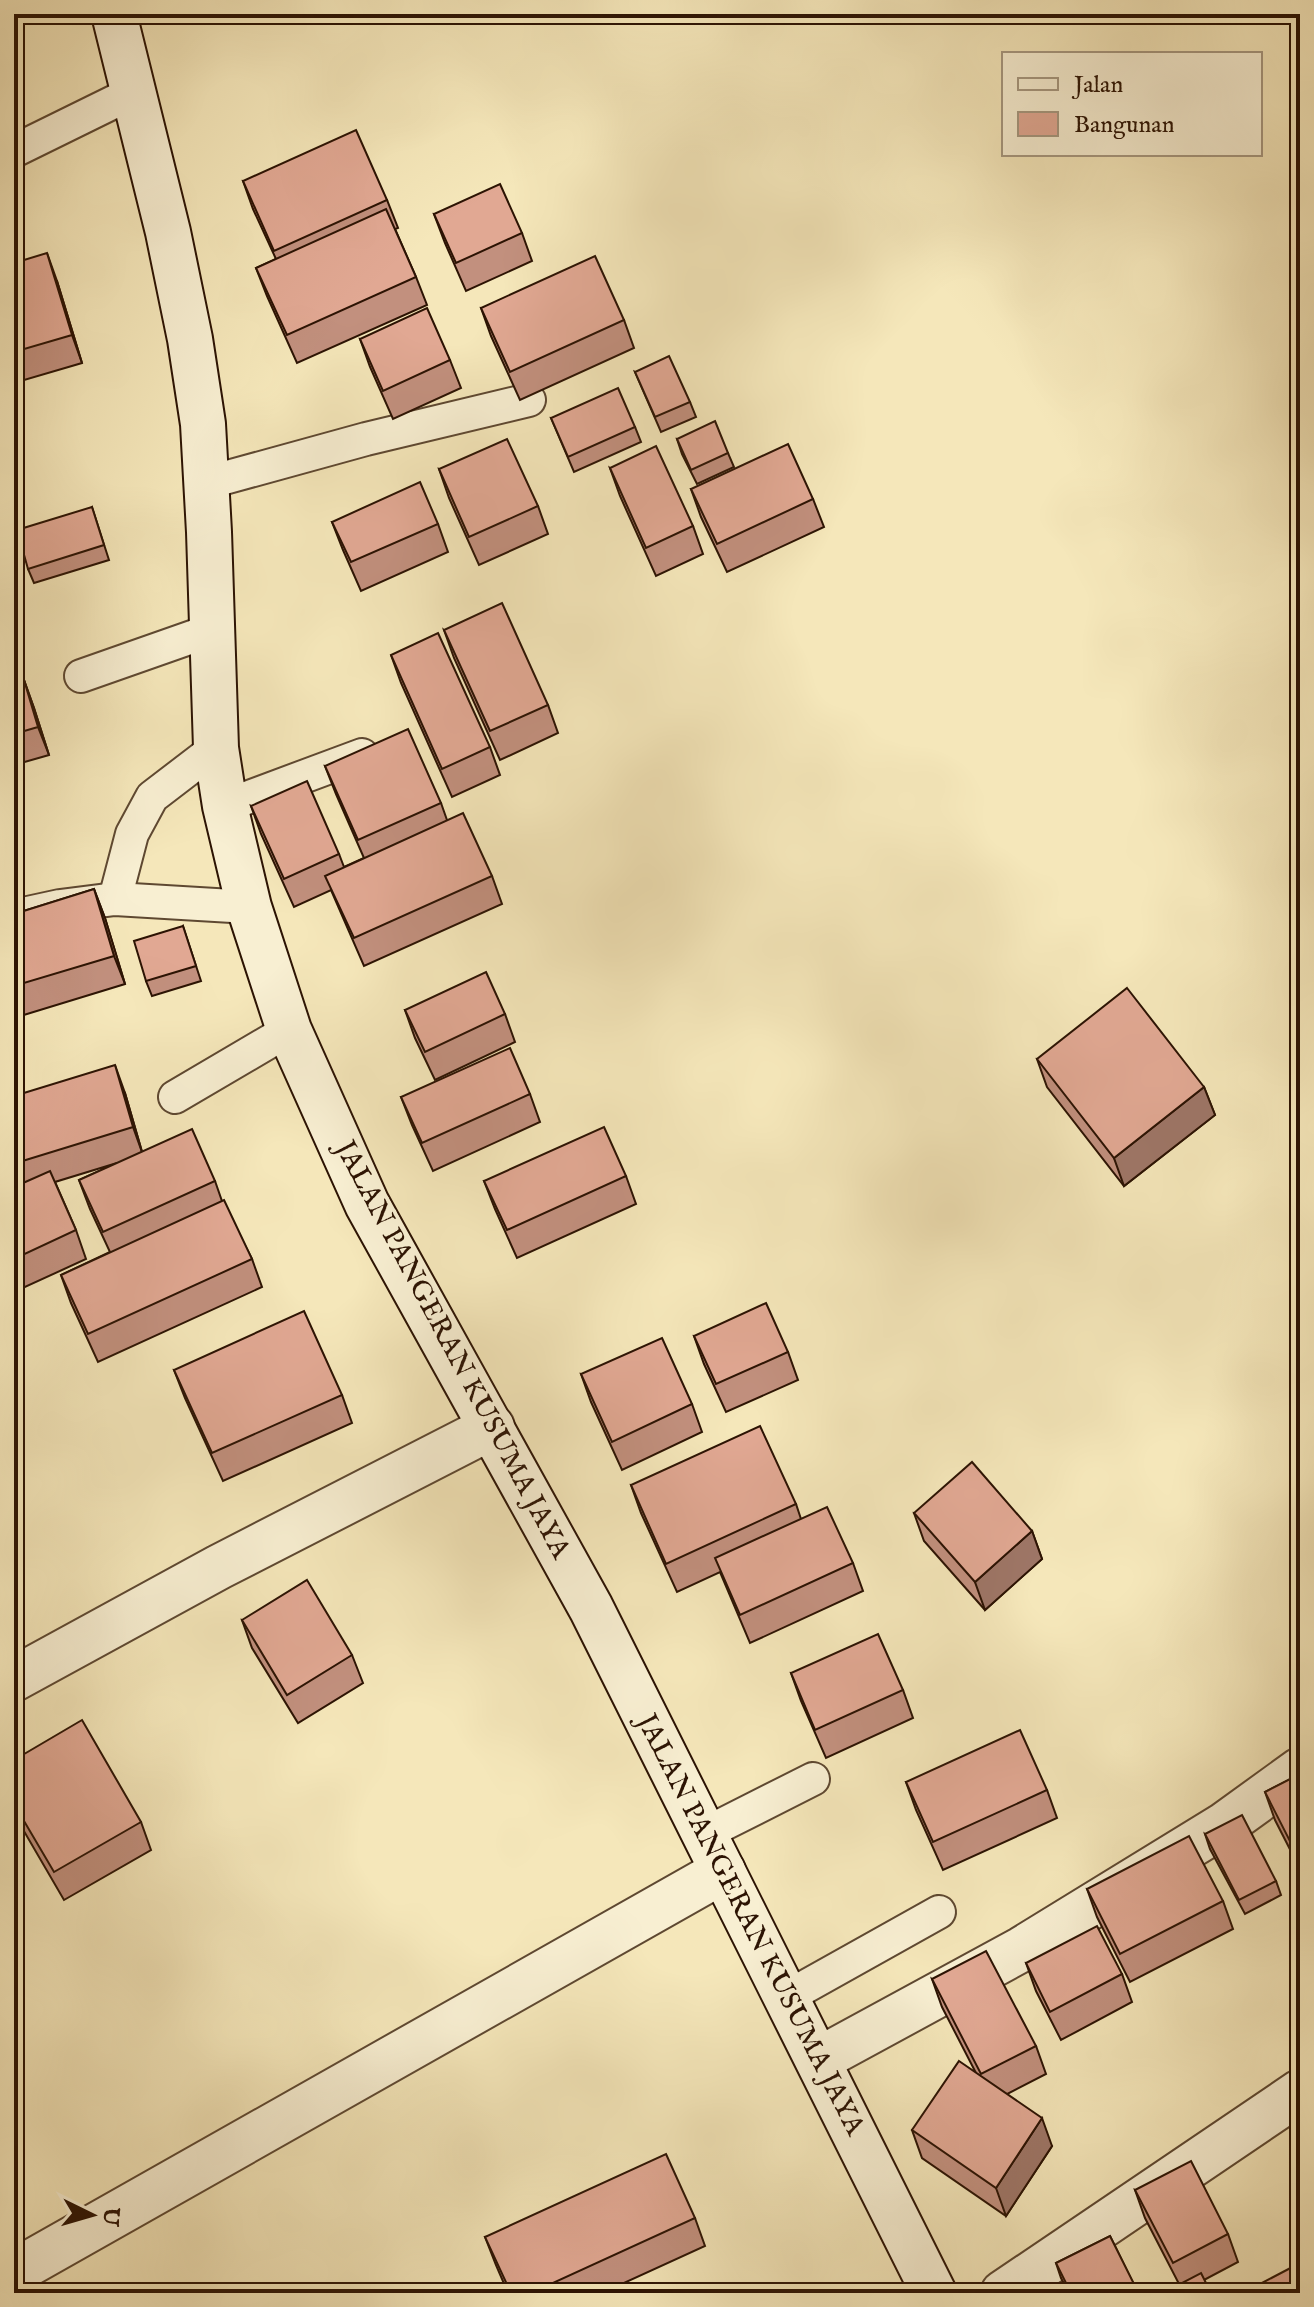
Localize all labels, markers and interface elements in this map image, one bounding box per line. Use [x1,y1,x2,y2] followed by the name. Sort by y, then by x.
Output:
[1002,52,1262,156] legend
[1071,70,1123,101] text: Jalan
[1074,110,1175,141] text: Bangunan
[325,1132,578,1566] street label: JALAN PANGERAN KUSUMA JAYA
[627,1706,872,2143] street label: JALAN PANGERAN KUSUMA JAYA
[52,2175,132,2255] north arrow
[95,2205,125,2228] text: U

